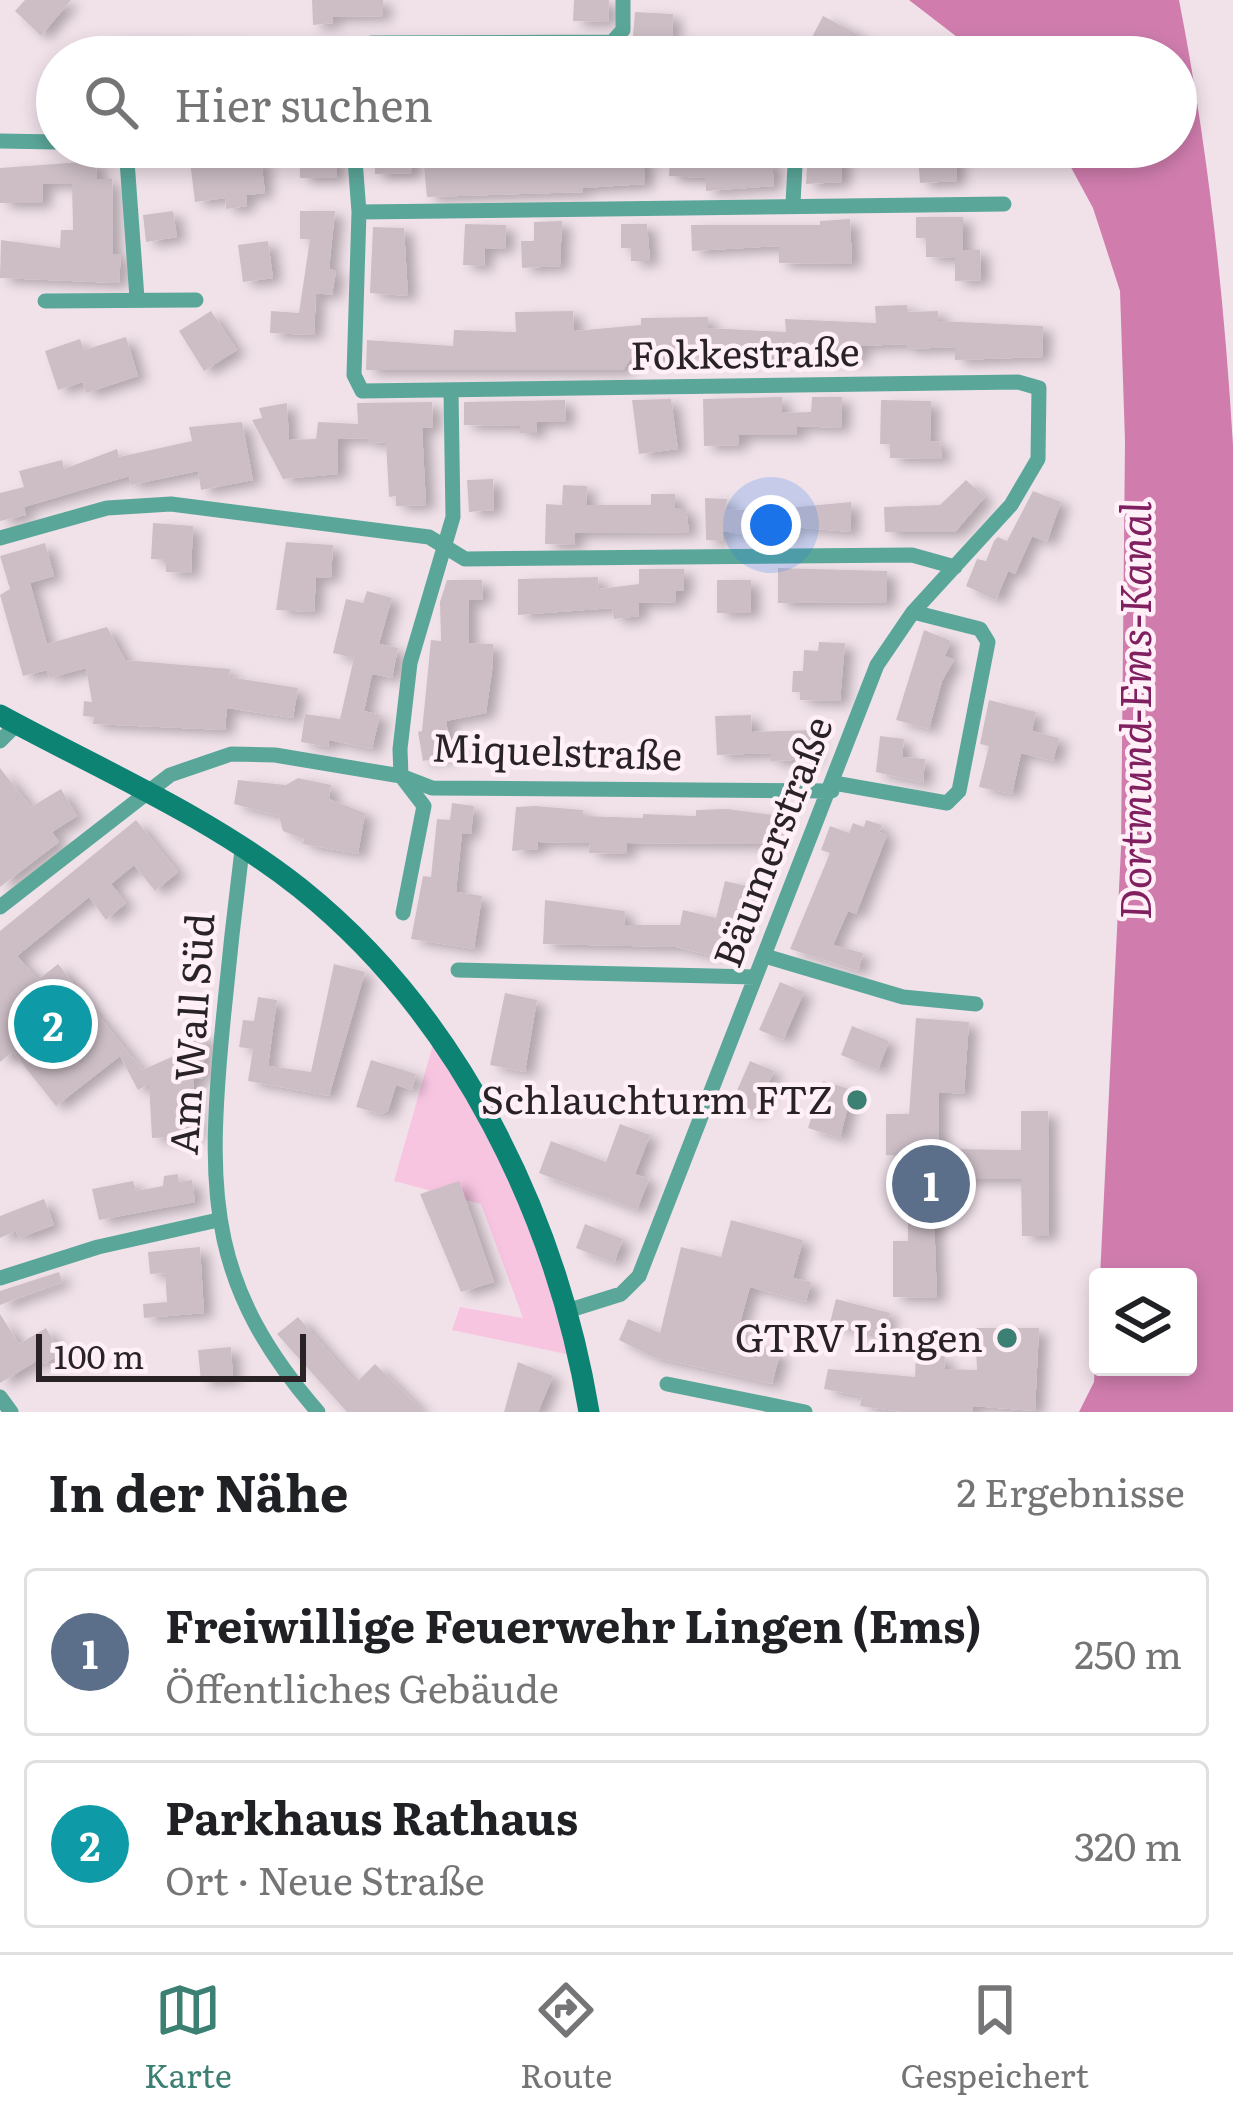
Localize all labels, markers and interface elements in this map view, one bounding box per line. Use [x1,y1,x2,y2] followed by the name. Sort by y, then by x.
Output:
[36,36,1197,168] search box
[78,69,144,135] icon: search
[174,69,433,136] text: Hier suchen
[630,320,860,382] street label: Fokkestraße
[741,495,801,555] your location
[1102,502,1164,920] water label: Dortmund-Ems-Kanal
[696,707,845,975] street label: Bäumerstraße
[431,716,683,782] street label: Miquelstraße
[152,911,226,1157] street label: Am Wall Süd
[14,979,92,1069] pin: 2
[481,1068,833,1126] place label: Schlauchturm FTZ
[844,1087,870,1113] marker: Schlauchturm FTZ
[892,1139,970,1229] pin: 1
[1089,1268,1197,1376] map controls
[1089,1268,1197,1376] button: layers
[735,1306,983,1364] place label: GTRV Lingen
[994,1325,1020,1351] marker: GTRV Lingen
[36,1328,306,1381] scale bar
[54,1330,144,1379] text: 100 m
[48,1452,349,1528] text: In der Nähe
[956,1461,1185,1519] text: 2 Ergebnisse
[165,1590,982,1657] text: Freiwillige Feuerwehr Lingen (Ems)
[82,1623,98,1681] text: 1
[1074,1623,1182,1681] text: 250 m
[165,1657,559,1715] text: Öffentliches Gebäude
[165,1782,578,1849] text: Parkhaus Rathaus
[80,1815,100,1873] text: 2
[1074,1815,1182,1873] text: 320 m
[165,1849,485,1907] text: Ort · Neue Straße
[144,1977,232,2098] tab: Karte
[520,1977,612,2098] tab: Route
[900,1977,1089,2098] tab: Gespeichert

